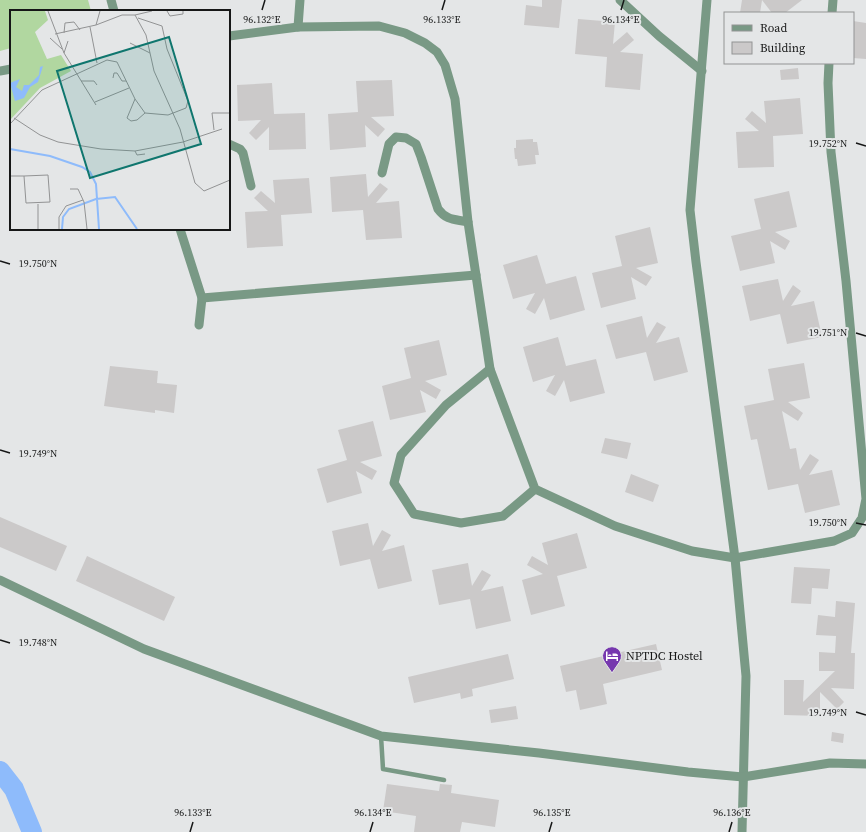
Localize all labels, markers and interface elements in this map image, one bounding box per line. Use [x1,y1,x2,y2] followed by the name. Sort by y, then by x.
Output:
[10,10,230,230] inset map
[724,12,854,64] legend
[243,13,281,26] text: 96.132°E
[423,13,461,26] text: 96.133°E
[602,13,640,26] text: 96.134°E
[760,20,787,36] text: Road
[760,40,805,56] text: Building
[809,137,847,150] text: 19.752°N
[19,257,57,270] text: 19.750°N
[809,326,847,339] text: 19.751°N
[19,447,57,460] text: 19.749°N
[809,516,847,529] text: 19.750°N
[19,636,57,649] text: 19.748°N
[601,645,623,673] hotel icon: NPTDC Hostel
[626,648,703,664] place label: NPTDC Hostel
[809,706,847,719] text: 19.749°N
[174,806,212,819] text: 96.133°E
[354,806,392,819] text: 96.134°E
[533,806,571,819] text: 96.135°E
[713,806,751,819] text: 96.136°E

